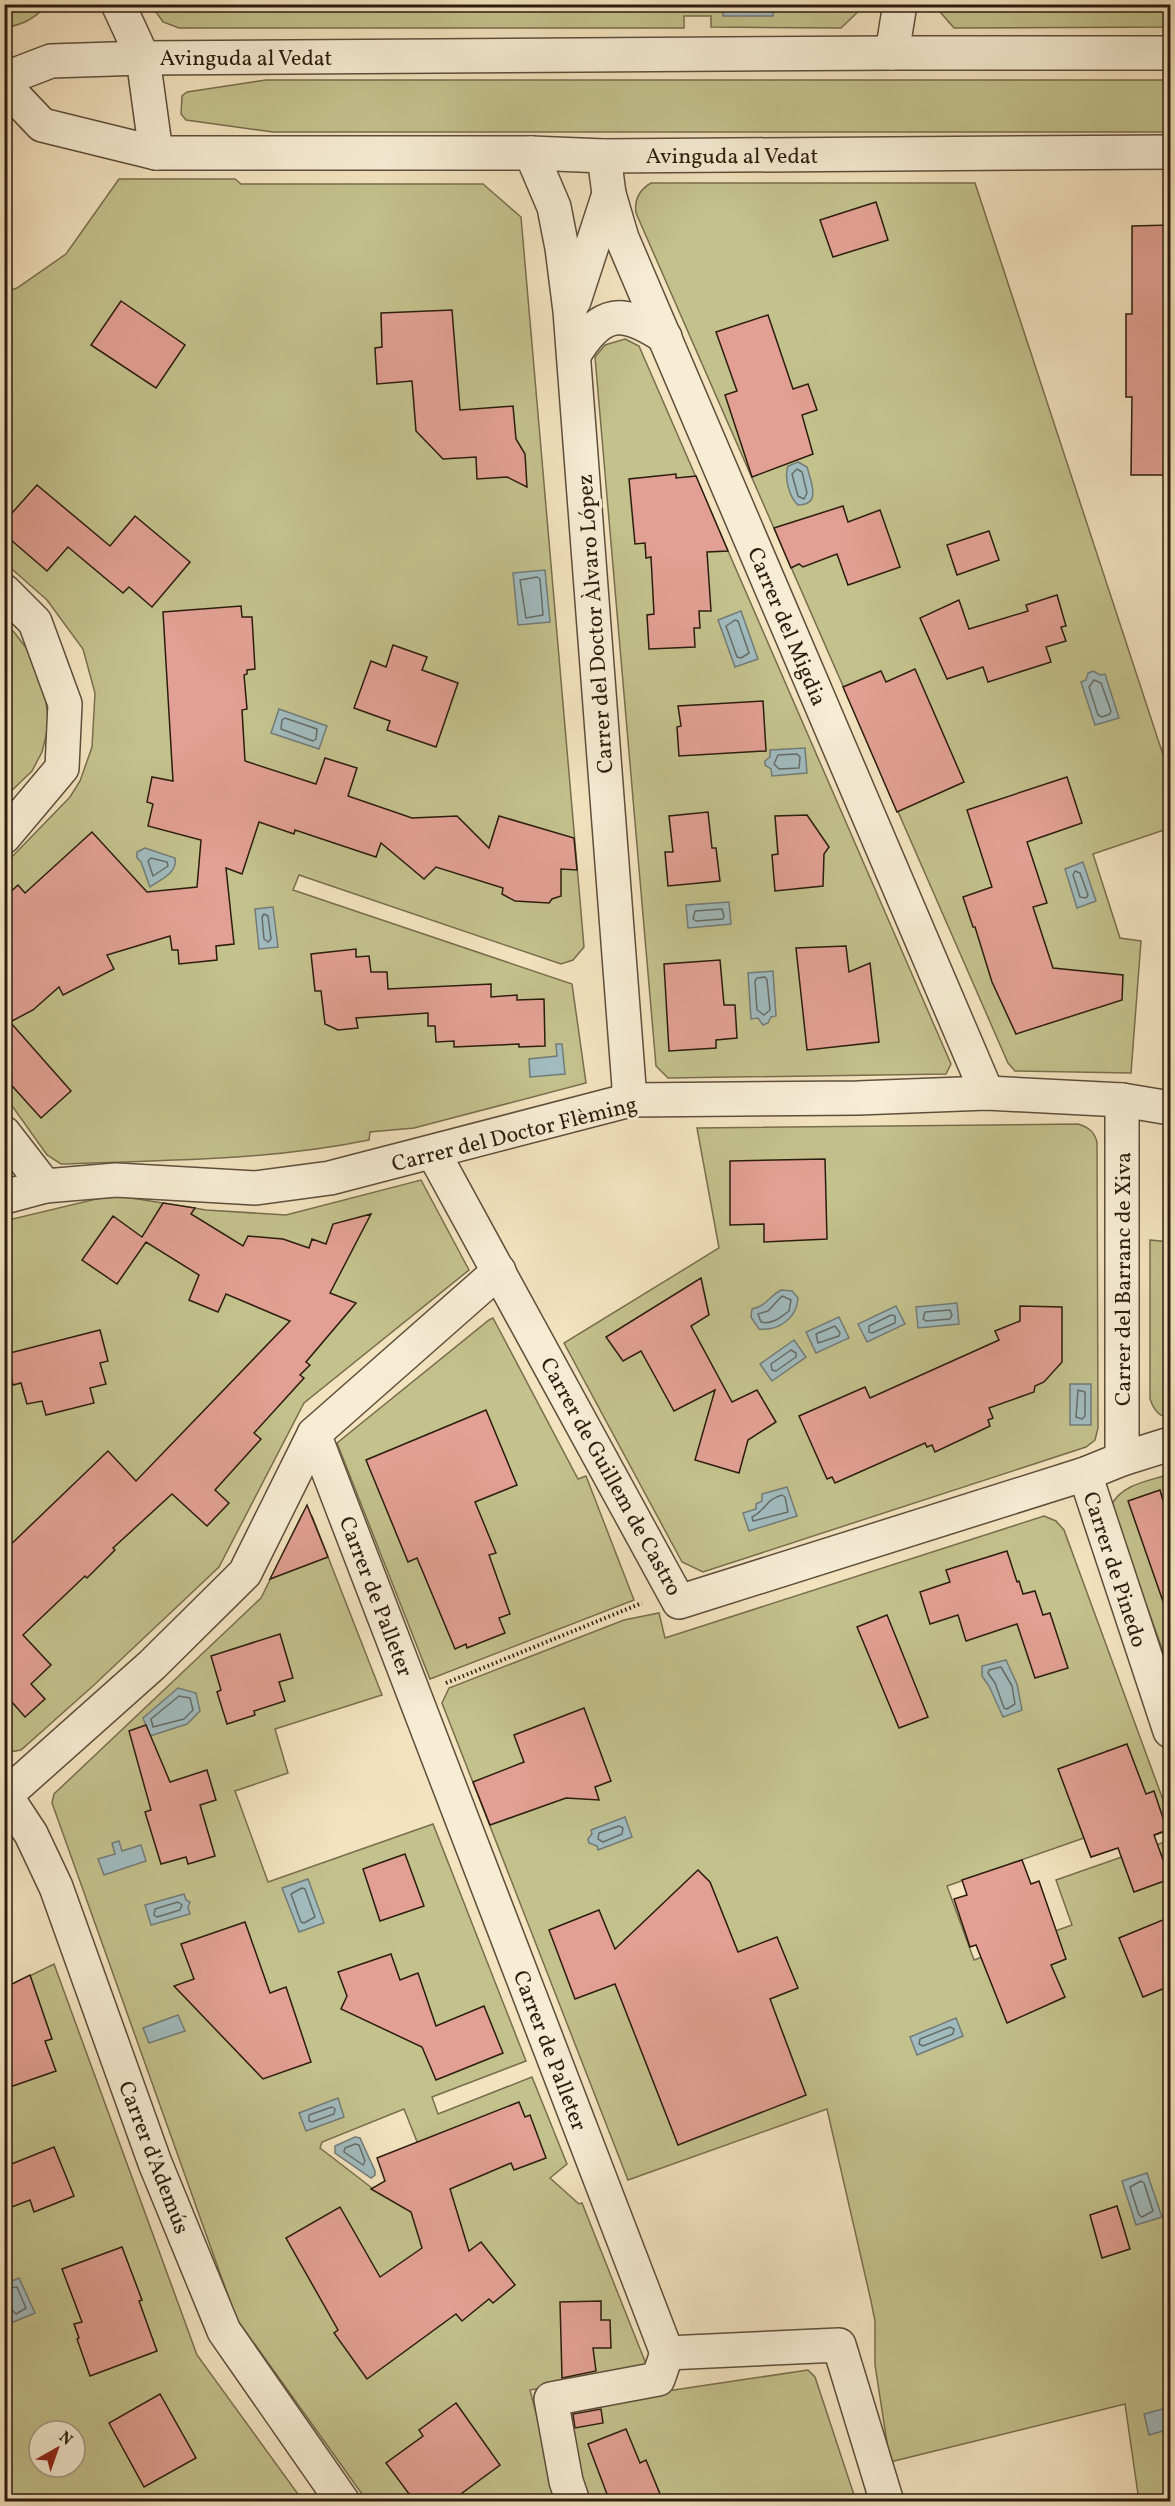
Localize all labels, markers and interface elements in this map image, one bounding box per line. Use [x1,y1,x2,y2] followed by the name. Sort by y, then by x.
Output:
[160,44,332,75] street label: Avinguda al Vedat
[646,142,818,173] street label: Avinguda al Vedat
[571,473,622,775] street label: Carrer del Doctor Àlvaro López
[738,543,833,711] street label: Carrer del Migdia
[389,1090,641,1181] street label: Carrer del Doctor Flèming
[1109,1152,1140,1406] street label: Carrer del Barranc de Xiva
[531,1352,688,1602] street label: Carrer de Guillem de Castro
[1074,1488,1153,1652] street label: Carrer de Pinedo
[330,1512,420,1682] street label: Carrer de Palleter
[504,1966,594,2136] street label: Carrer de Palleter
[109,2077,196,2239] street label: Carrer d'Ademús
[27,2419,87,2479] north arrow
[54,2427,77,2451] text: N

